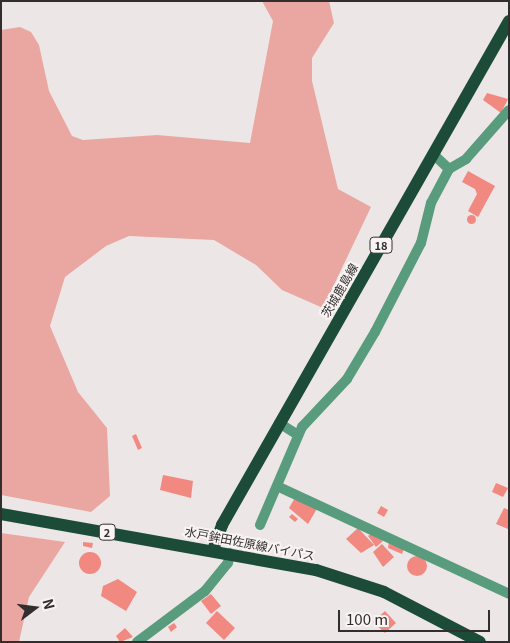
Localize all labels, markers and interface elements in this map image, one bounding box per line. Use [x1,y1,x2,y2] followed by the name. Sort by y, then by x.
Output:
[368,236,394,254] road number: 18
[318,260,360,320] street label: 茨城鹿島線
[184,523,316,563] street label: 水戸鉾田佐原線バイパス
[98,524,116,540] road number: 2
[10,583,60,633] north arrow
[38,596,61,612] text: N
[340,600,492,632] scale bar
[346,608,388,629] text: 100 m

